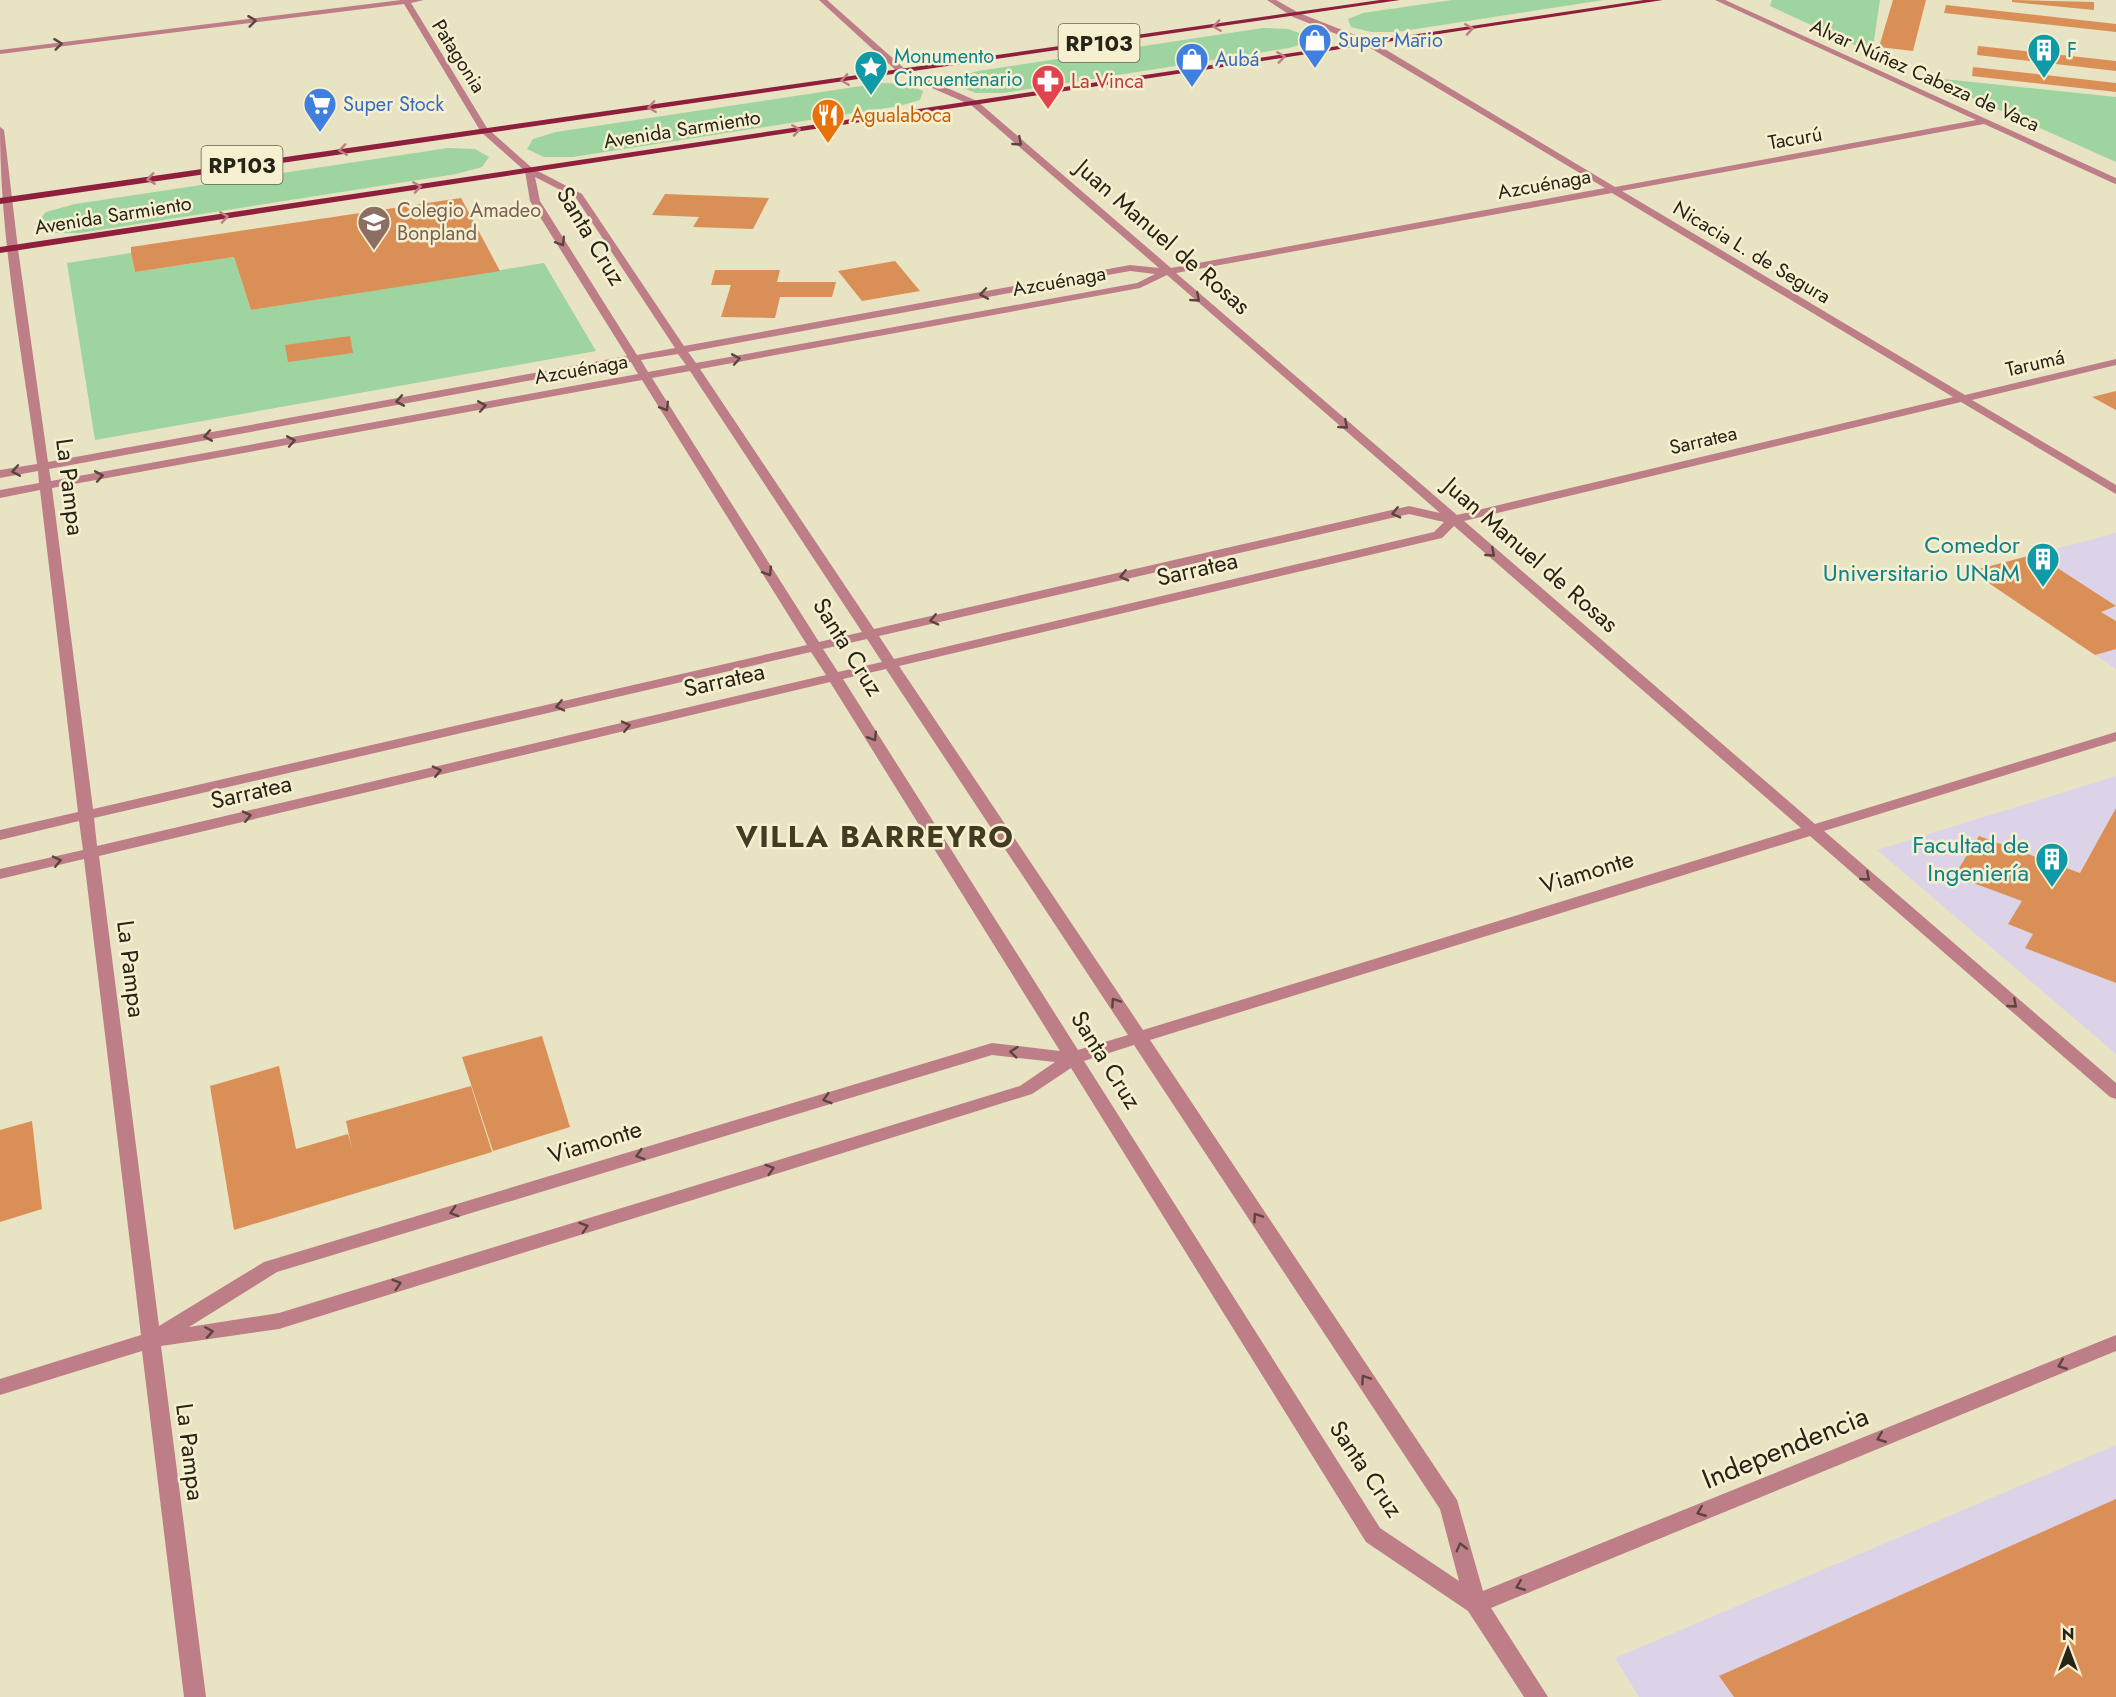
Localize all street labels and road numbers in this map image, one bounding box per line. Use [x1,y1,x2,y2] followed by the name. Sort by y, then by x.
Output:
[1806,12,2044,139] street label: Alvar Núñez Cabeza de Vaca
[425,14,493,99] street label: Patagonia
[1058,24,1140,62] road number: RP103
[602,103,763,156] street label: Avenida Sarmiento
[1766,119,1824,157] street label: Tacurú
[202,146,282,184] road number: RP103
[1066,149,1258,323] street label: Juan Manuel de Rosas
[1495,162,1593,207] street label: Azcuénaga
[548,180,635,292] street label: Santa Cruz
[33,189,194,242] street label: Avenida Sarmiento
[1667,194,1836,311] street label: Nicacia L. de Segura
[1010,259,1108,304] street label: Azcuénaga
[2003,343,2067,384] street label: Tarumá
[532,347,630,392] street label: Azcuénaga
[1666,419,1740,462] street label: Sarratea
[47,436,94,537] street label: La Pampa
[1434,467,1626,641] street label: Juan Manuel de Rosas
[1153,542,1241,595] street label: Sarratea
[804,591,892,703] street label: Santa Cruz
[680,653,768,706] street label: Sarratea
[207,765,295,818] street label: Sarratea
[1536,841,1638,902] street label: Viamonte
[108,918,155,1019] street label: La Pampa
[1062,1004,1150,1116] street label: Santa Cruz
[544,1111,646,1172] street label: Viamonte
[1696,1395,1875,1499] street label: Independencia
[167,1401,214,1502] street label: La Pampa
[1321,1413,1412,1524] street label: Santa Cruz

